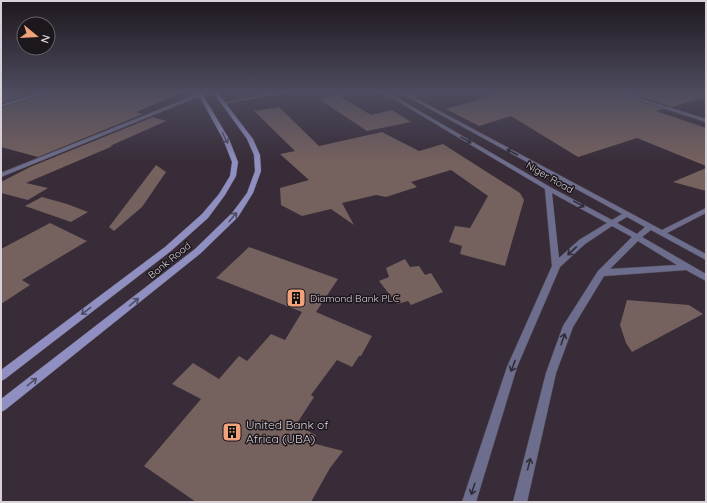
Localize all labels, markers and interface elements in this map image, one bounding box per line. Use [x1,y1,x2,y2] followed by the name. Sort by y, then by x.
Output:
[16,16,56,56] north arrow
[38,33,53,45] text: N
[222,132,229,144] one-way arrow
[460,136,472,144] one-way arrow
[506,148,518,155] one-way arrow
[524,159,576,196] street label: Niger Road
[573,201,585,209] one-way arrow
[228,212,237,223] one-way arrow
[145,239,193,282] street label: Bank Road
[567,246,577,255] one-way arrow
[285,287,307,309] building icon: Diamond Bank PLC
[310,292,400,305] place label: Diamond Bank PLC
[129,298,140,306] one-way arrow
[80,307,91,316] one-way arrow
[560,333,568,345] one-way arrow
[508,359,516,371] one-way arrow
[26,378,37,387] one-way arrow
[246,417,329,446] place label: United Bank of Africa (UBA)
[221,421,243,443] building icon: United Bank of Africa (UBA)
[526,458,534,471] one-way arrow
[469,483,476,496] one-way arrow

